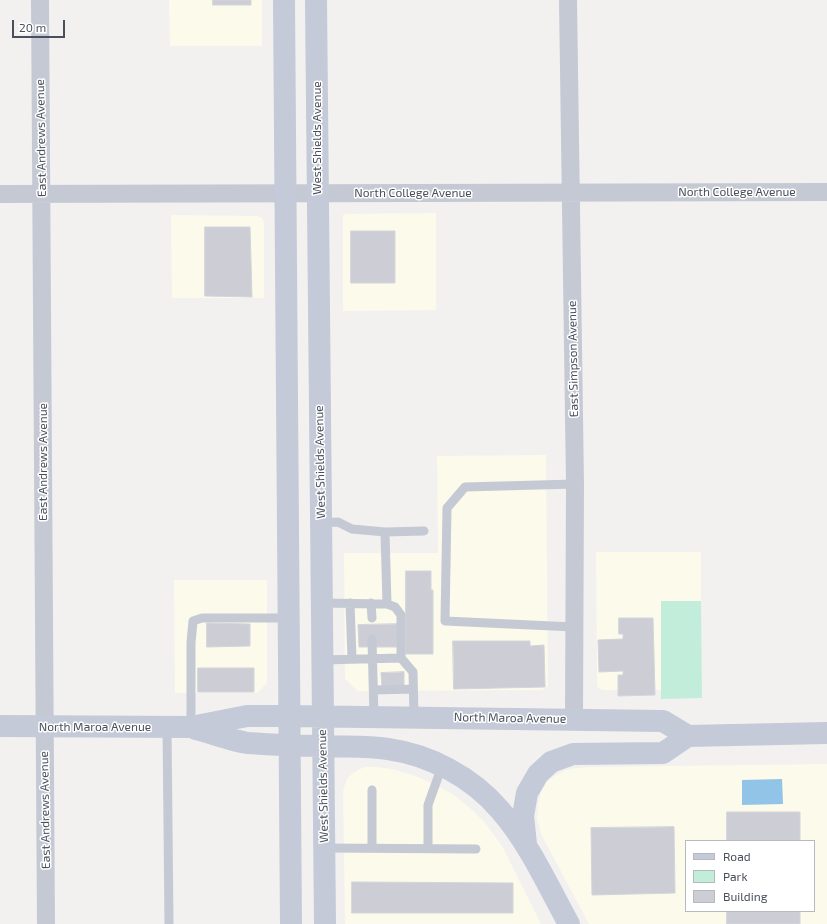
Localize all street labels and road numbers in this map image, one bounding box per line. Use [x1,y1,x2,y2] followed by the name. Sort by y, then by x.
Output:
[33,79,49,197] street label: East Andrews Avenue
[310,81,324,195] street label: West Shields Avenue
[678,185,796,199] street label: North College Avenue
[354,186,472,200] street label: North College Avenue
[565,301,581,417] street label: East Simpson Avenue
[36,403,50,521] street label: East Andrews Avenue
[312,405,328,519] street label: West Shields Avenue
[454,710,566,726] street label: North Maroa Avenue
[39,720,151,734] street label: North Maroa Avenue
[315,729,331,843] street label: West Shields Avenue
[37,751,53,869] street label: East Andrews Avenue

